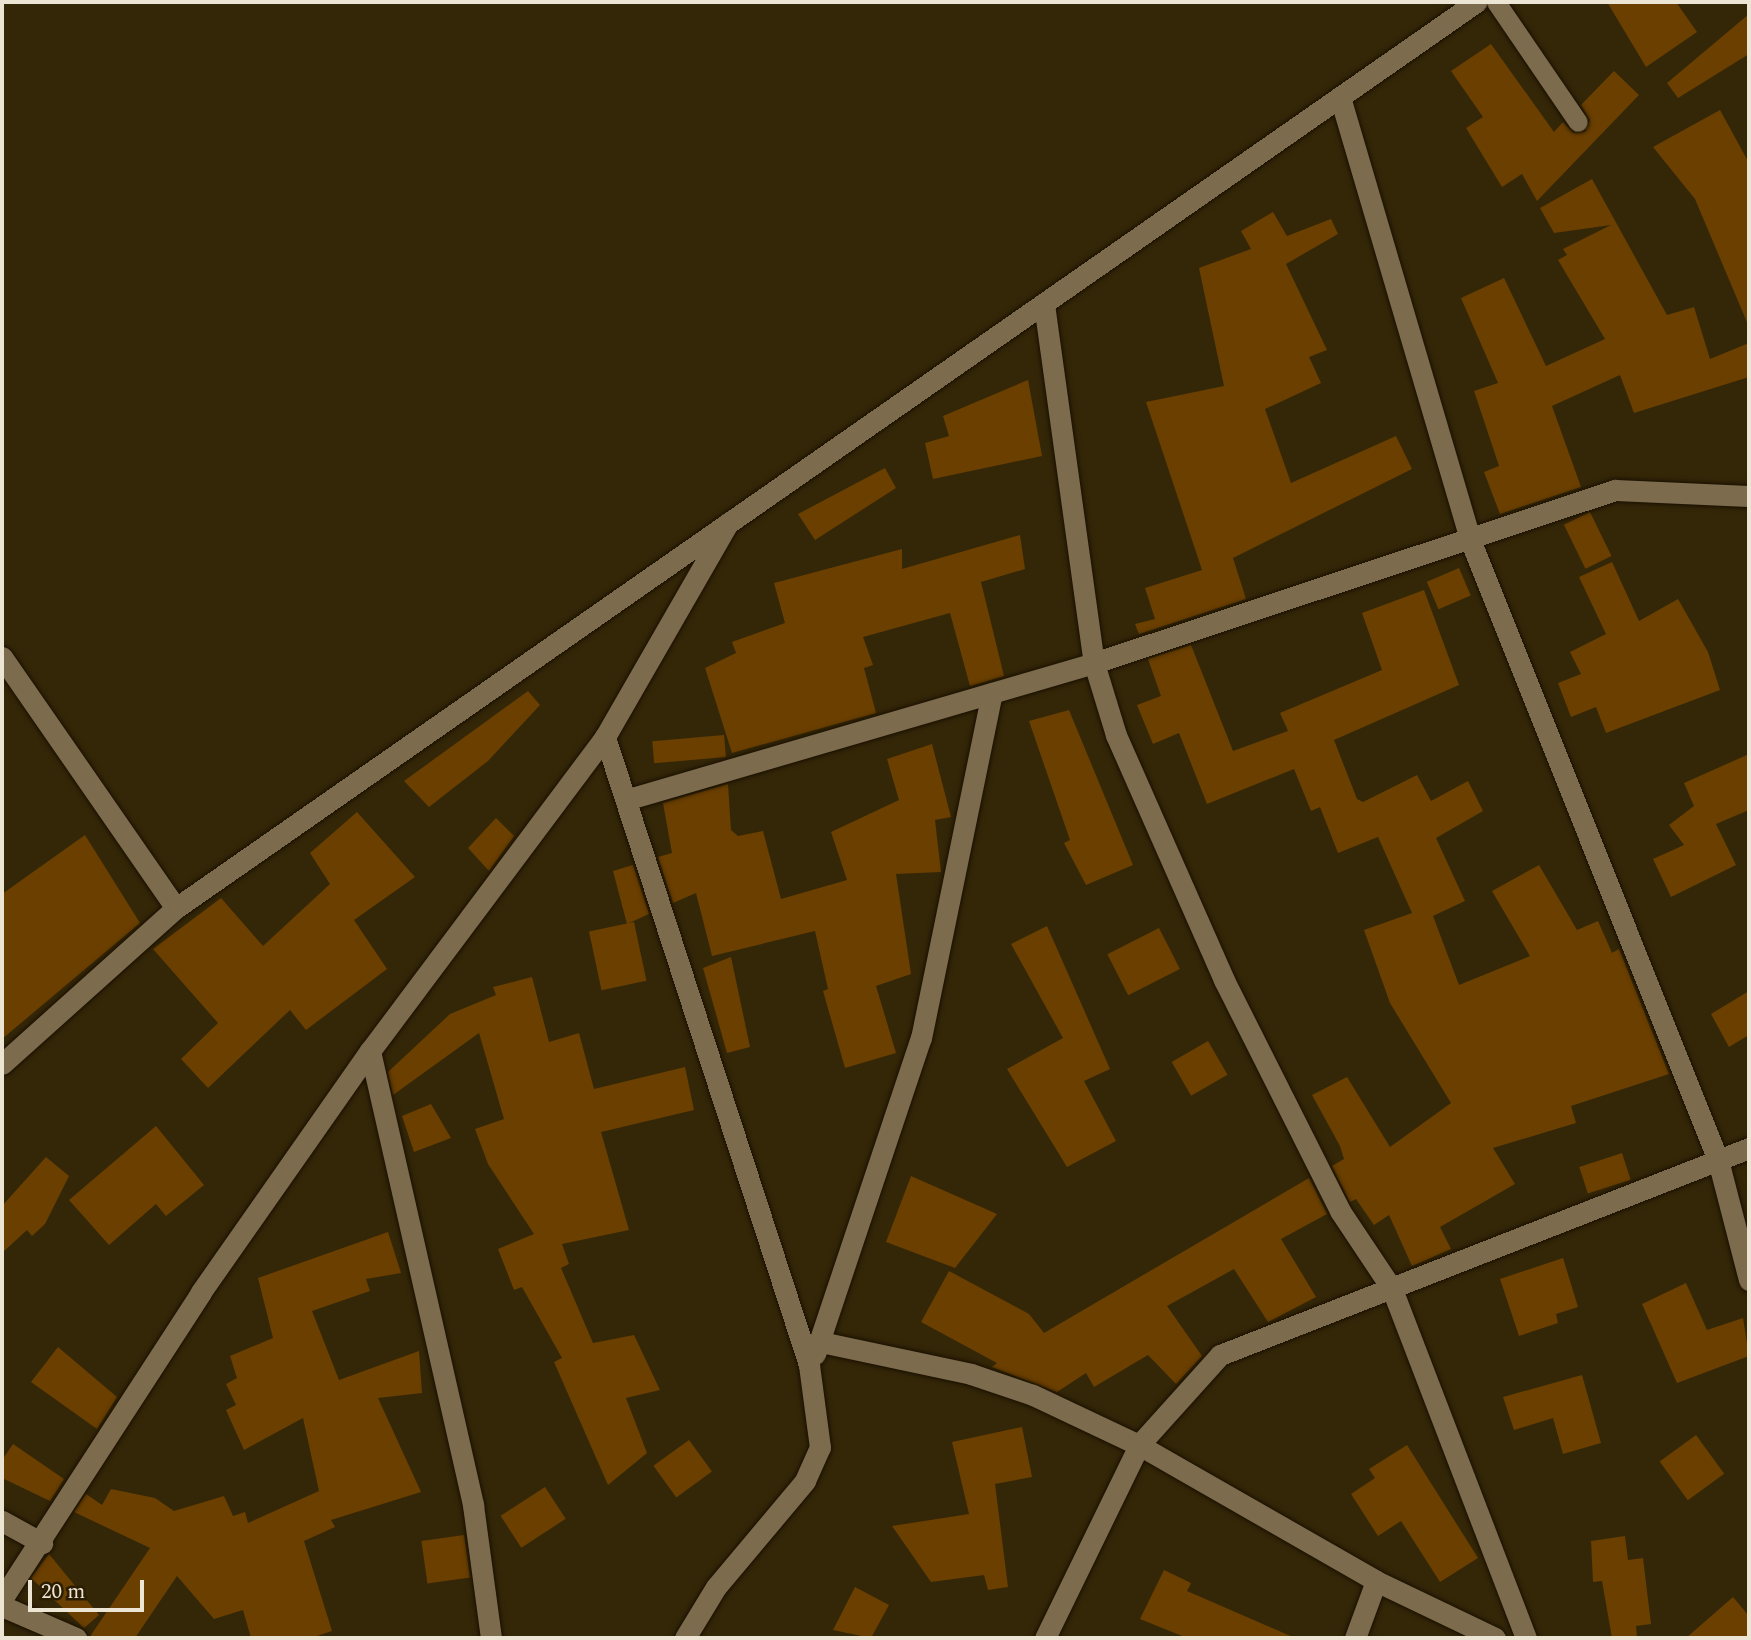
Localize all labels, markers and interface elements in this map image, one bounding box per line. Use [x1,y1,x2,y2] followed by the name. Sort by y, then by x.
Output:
[32,1566,147,1610] scale bar
[41,1576,85,1608] text: 20 m

